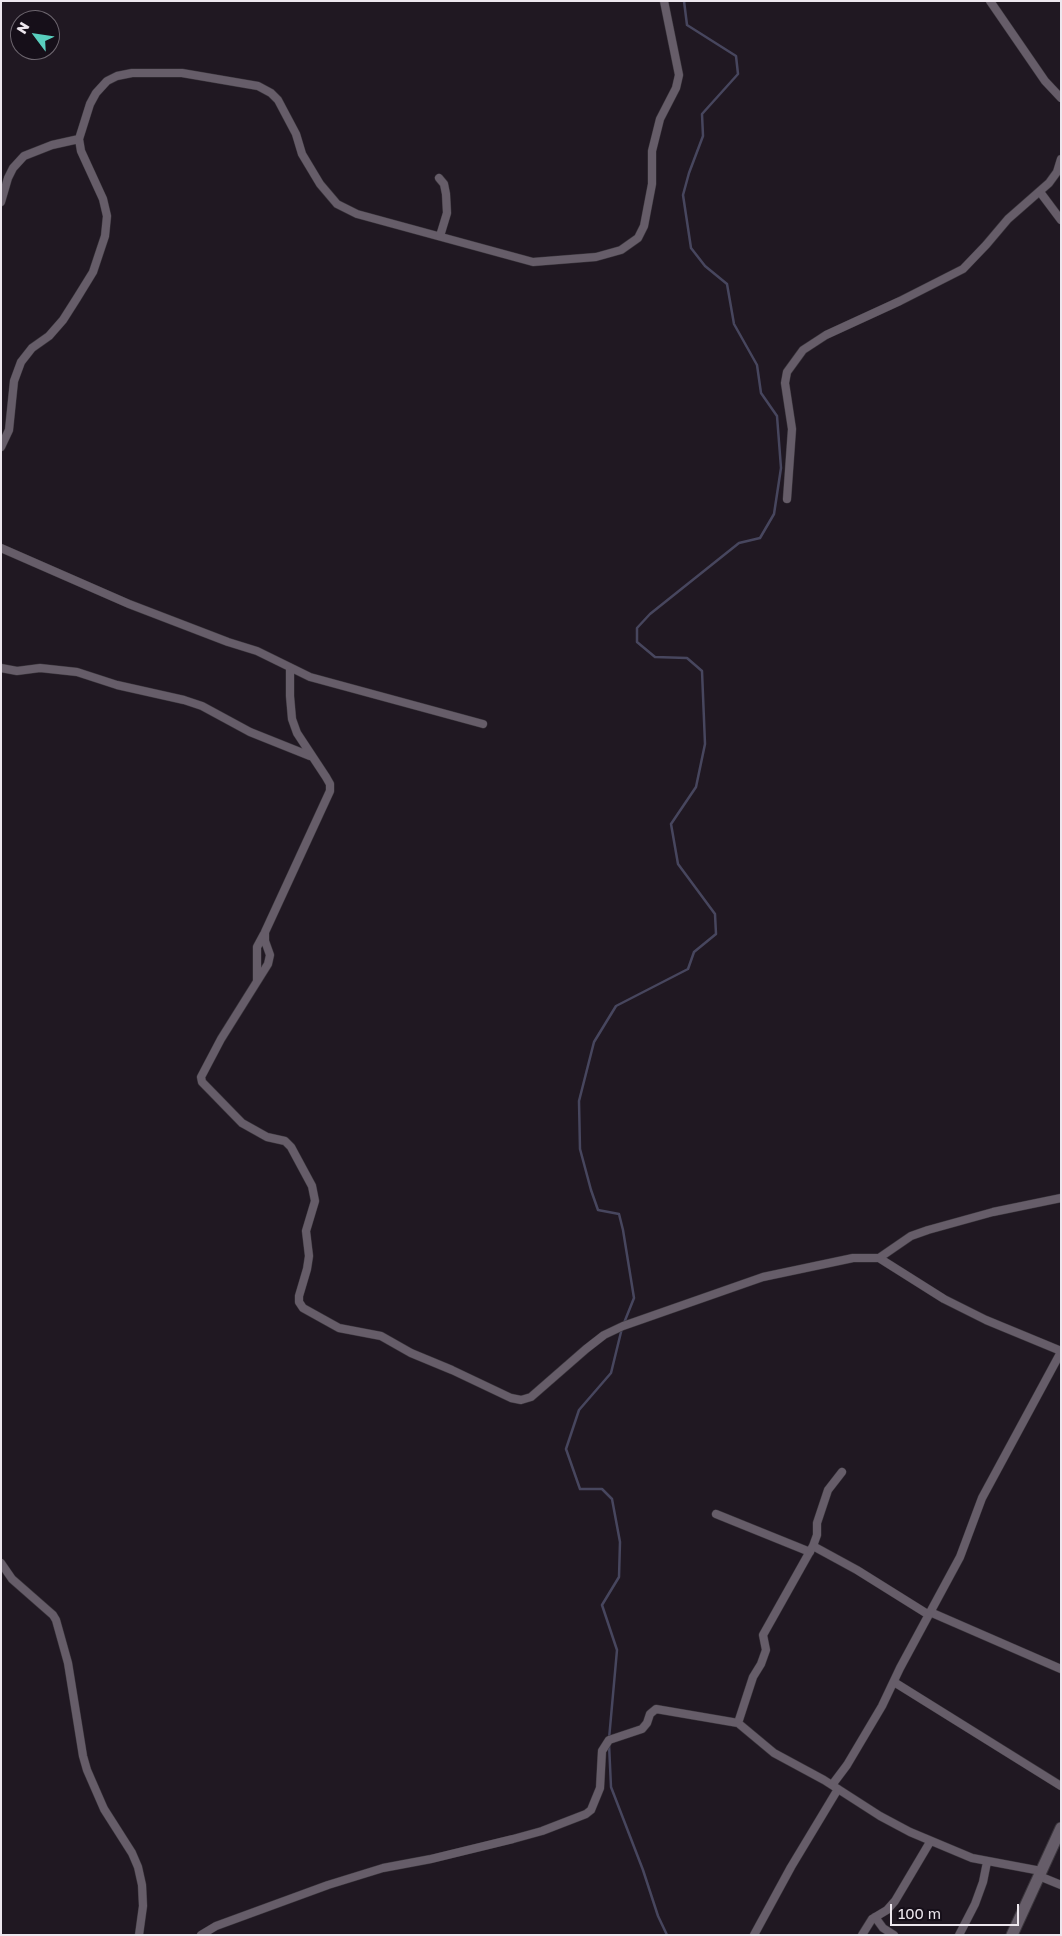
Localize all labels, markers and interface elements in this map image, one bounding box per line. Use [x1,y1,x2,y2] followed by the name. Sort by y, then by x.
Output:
[10,10,60,60] north arrow
[13,19,33,36] text: N
[892,1894,1021,1926] scale bar
[898,1904,941,1922] text: 100 m

